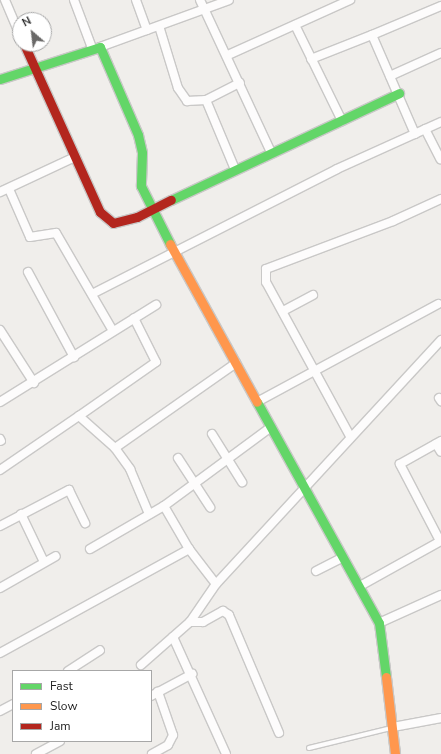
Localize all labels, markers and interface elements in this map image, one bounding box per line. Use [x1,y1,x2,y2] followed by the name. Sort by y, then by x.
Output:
[12,12,52,52] north arrow
[19,13,34,30] text: N
[12,670,152,742] legend
[50,678,73,694] text: Fast
[50,698,78,714] text: Slow
[50,718,71,734] text: Jam

